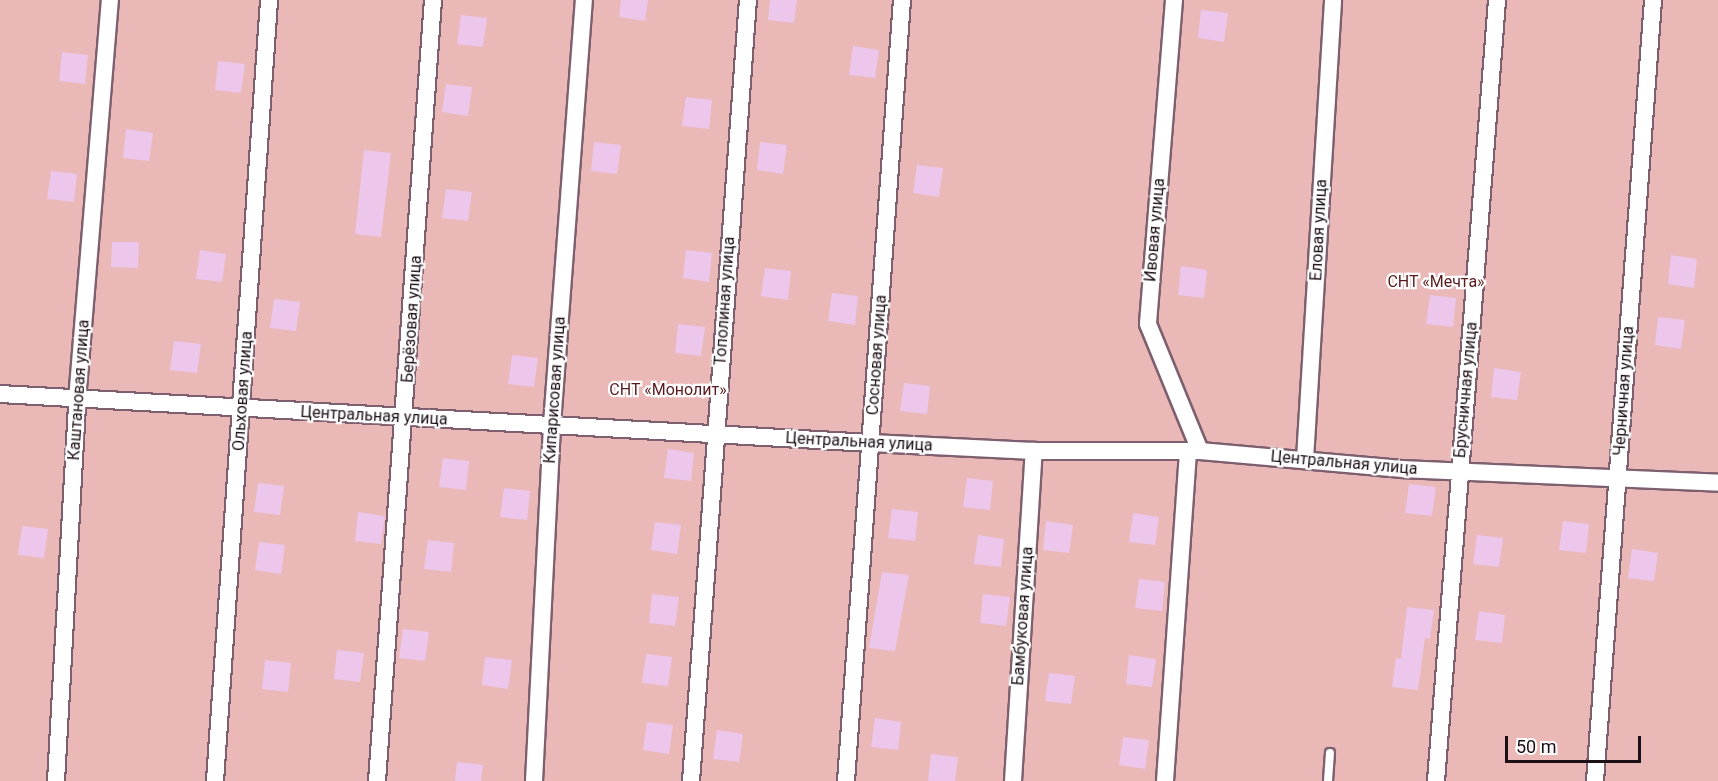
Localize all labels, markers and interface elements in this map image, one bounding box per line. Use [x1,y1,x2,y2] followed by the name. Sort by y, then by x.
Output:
[1141,177,1169,283] street label: Ивовая улица
[1307,179,1331,281] street label: Еловая улица
[711,236,739,366] street label: Тополиная улица
[398,255,426,383] street label: Берёзовая улица
[1387,272,1485,292] park label: СНТ «Мечта»
[863,294,891,416] street label: Сосновая улица
[540,316,570,464] street label: Кипарисовая улица
[65,319,93,461] street label: Каштановая улица
[1450,321,1482,459] street label: Брусничная улица
[1610,325,1638,457] street label: Черничная улица
[229,330,257,452] street label: Ольховая улица
[609,380,727,400] park label: СНТ «Монолит»
[300,403,448,429] street label: Центральная улица
[785,429,933,455] street label: Центральная улица
[1270,447,1418,479] street label: Центральная улица
[1009,546,1037,686] street label: Бамбуковая улица
[1508,724,1644,762] scale bar
[1516,736,1556,757] text: 50 m

